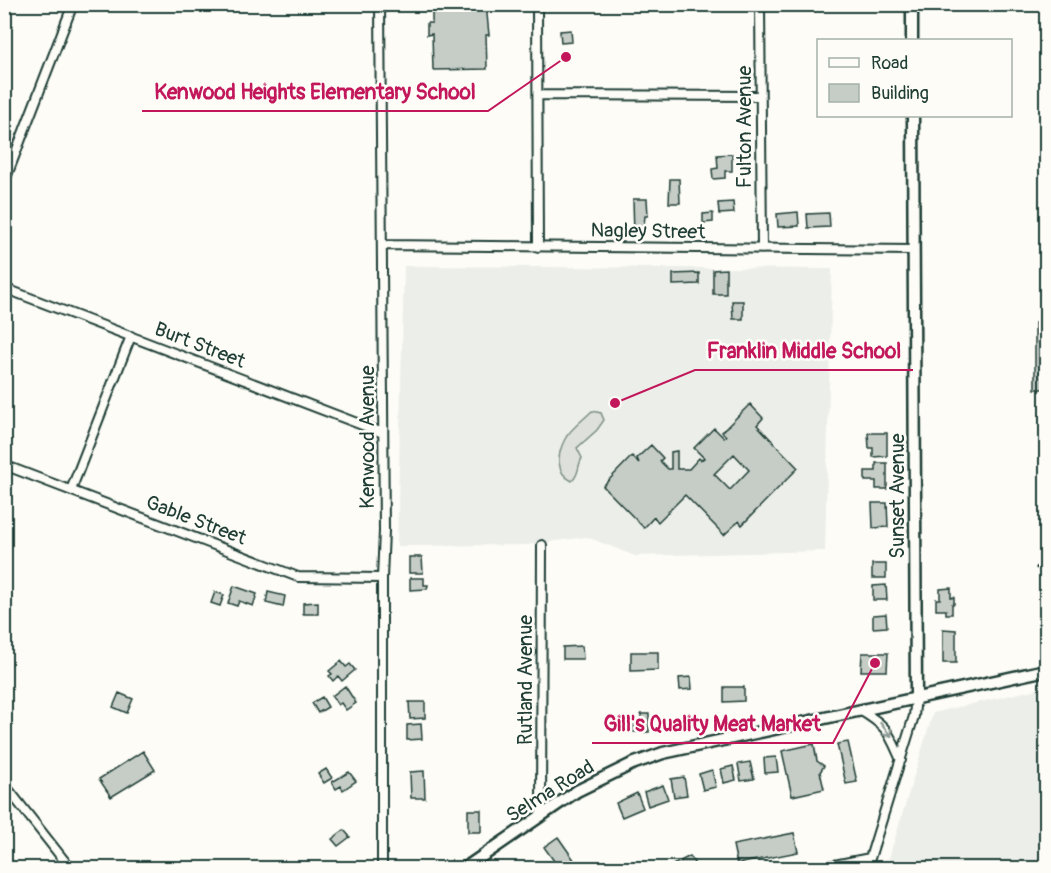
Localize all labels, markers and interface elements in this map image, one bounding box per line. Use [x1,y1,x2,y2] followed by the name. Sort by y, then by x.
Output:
[817,39,1012,117] legend
[871,52,908,75] text: Road
[732,66,757,188] street label: Fulton Avenue
[142,72,488,111] callout: Kenwood Heights Elementary School
[154,79,476,106] text: Kenwood Heights Elementary School
[871,82,929,105] text: Building
[590,218,706,245] street label: Nagley Street
[151,316,250,374] street label: Burt Street
[695,331,913,370] callout: Franklin Middle School
[707,338,901,365] text: Franklin Middle School
[355,365,380,509] street label: Kenwood Avenue
[885,433,910,559] street label: Sunset Avenue
[142,489,251,551] street label: Gable Street
[513,615,538,745] street label: Rutland Avenue
[592,704,833,743] callout: Gill's Quality Meat Market
[603,711,821,738] text: Gill's Quality Meat Market
[879,721,892,737] one-way arrow
[501,754,599,828] street label: Selma Road

